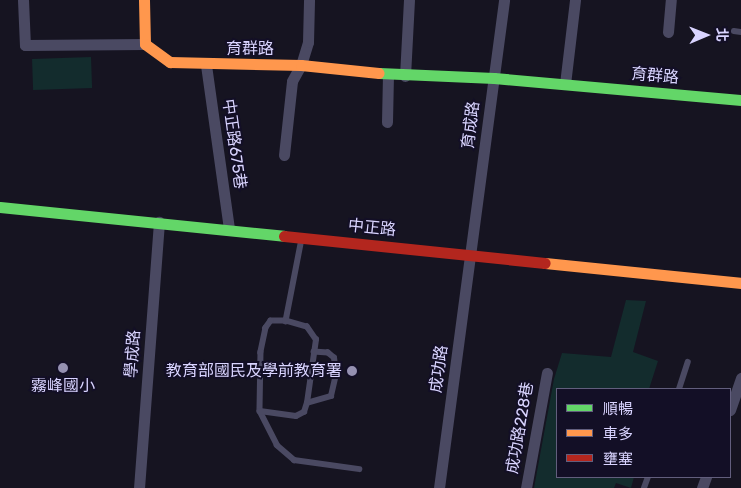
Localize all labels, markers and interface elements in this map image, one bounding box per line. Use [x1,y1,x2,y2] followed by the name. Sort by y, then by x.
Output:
[681,10,731,60] north arrow
[713,28,730,42] text: 北
[226,39,274,59] street label: 育群路
[630,64,680,88] street label: 育群路
[218,98,250,190] street label: 中正路675巷
[459,100,483,150] street label: 育成路
[347,216,397,240] street label: 中正路
[122,329,144,379] street label: 學成路
[426,344,452,394] street label: 成功路
[166,361,342,381] place label: 教育部國民及學前教育署
[57,362,69,374] marker: 霧峰國小
[346,365,358,377] marker: 教育部國民及學前教育署
[31,376,95,396] place label: 霧峰國小
[502,381,538,475] street label: 成功路228巷
[556,388,731,478] legend
[603,400,633,418] text: 順暢
[603,425,633,443] text: 車多
[603,450,633,468] text: 壅塞

